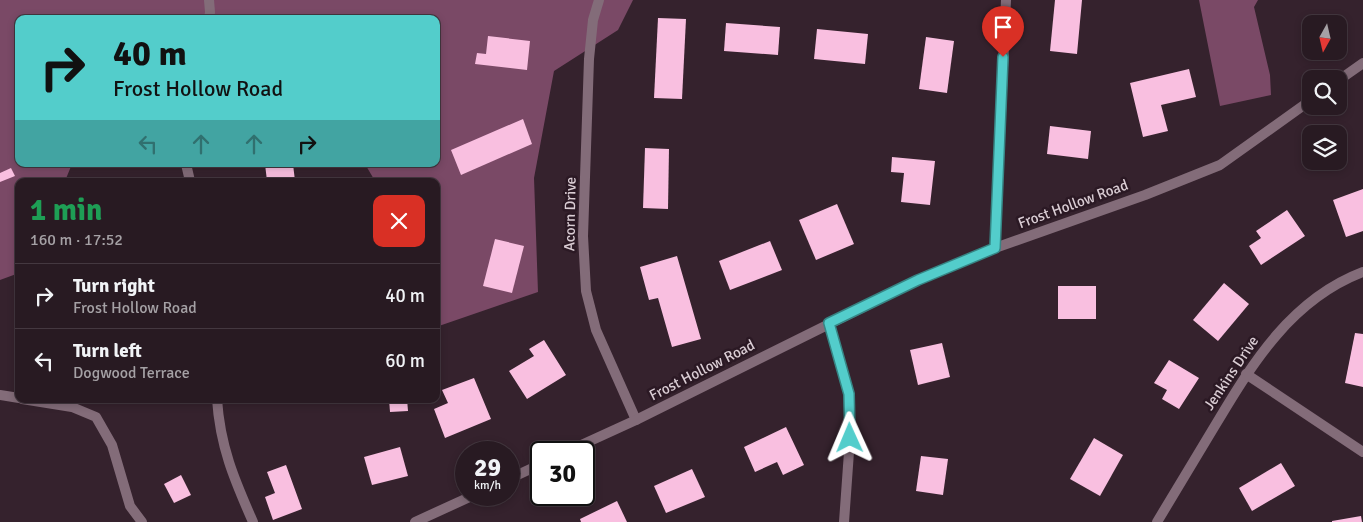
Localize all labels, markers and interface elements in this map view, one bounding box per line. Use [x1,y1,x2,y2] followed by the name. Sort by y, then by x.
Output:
[982,6,1024,57] pin
[989,13,1017,41] icon: arrive
[1302,15,1348,60] north arrow
[1302,15,1347,170] map controls
[113,32,187,75] text: 40 m
[30,35,95,100] icon: right
[1302,70,1347,115] button: search
[113,75,283,102] text: Frost Hollow Road
[1302,125,1347,170] button: layers
[134,130,162,158] icon: left
[187,130,215,158] icon: ahead
[240,130,268,158] icon: ahead
[293,130,321,158] icon: right
[1015,176,1131,232] street label: Frost Hollow Road
[560,177,580,251] street label: Acorn Drive
[30,192,102,229] text: 1 min
[373,195,425,247] button: close
[30,230,123,250] text: 160 m · 17:52
[73,274,155,298] text: Turn right
[30,282,58,310] icon: right
[385,284,425,308] text: 40 m
[73,298,197,318] text: Frost Hollow Road
[1200,333,1262,413] street label: Jenkins Drive
[646,336,758,404] street label: Frost Hollow Road
[73,339,142,363] text: Turn left
[30,347,58,375] icon: left
[385,349,425,373] text: 60 m
[73,363,190,383] text: Dogwood Terrace
[823,411,875,463] position arrow
[530,441,595,506] speed limit sign: 30
[474,452,501,483] text: 29
[474,478,501,493] text: km/h

